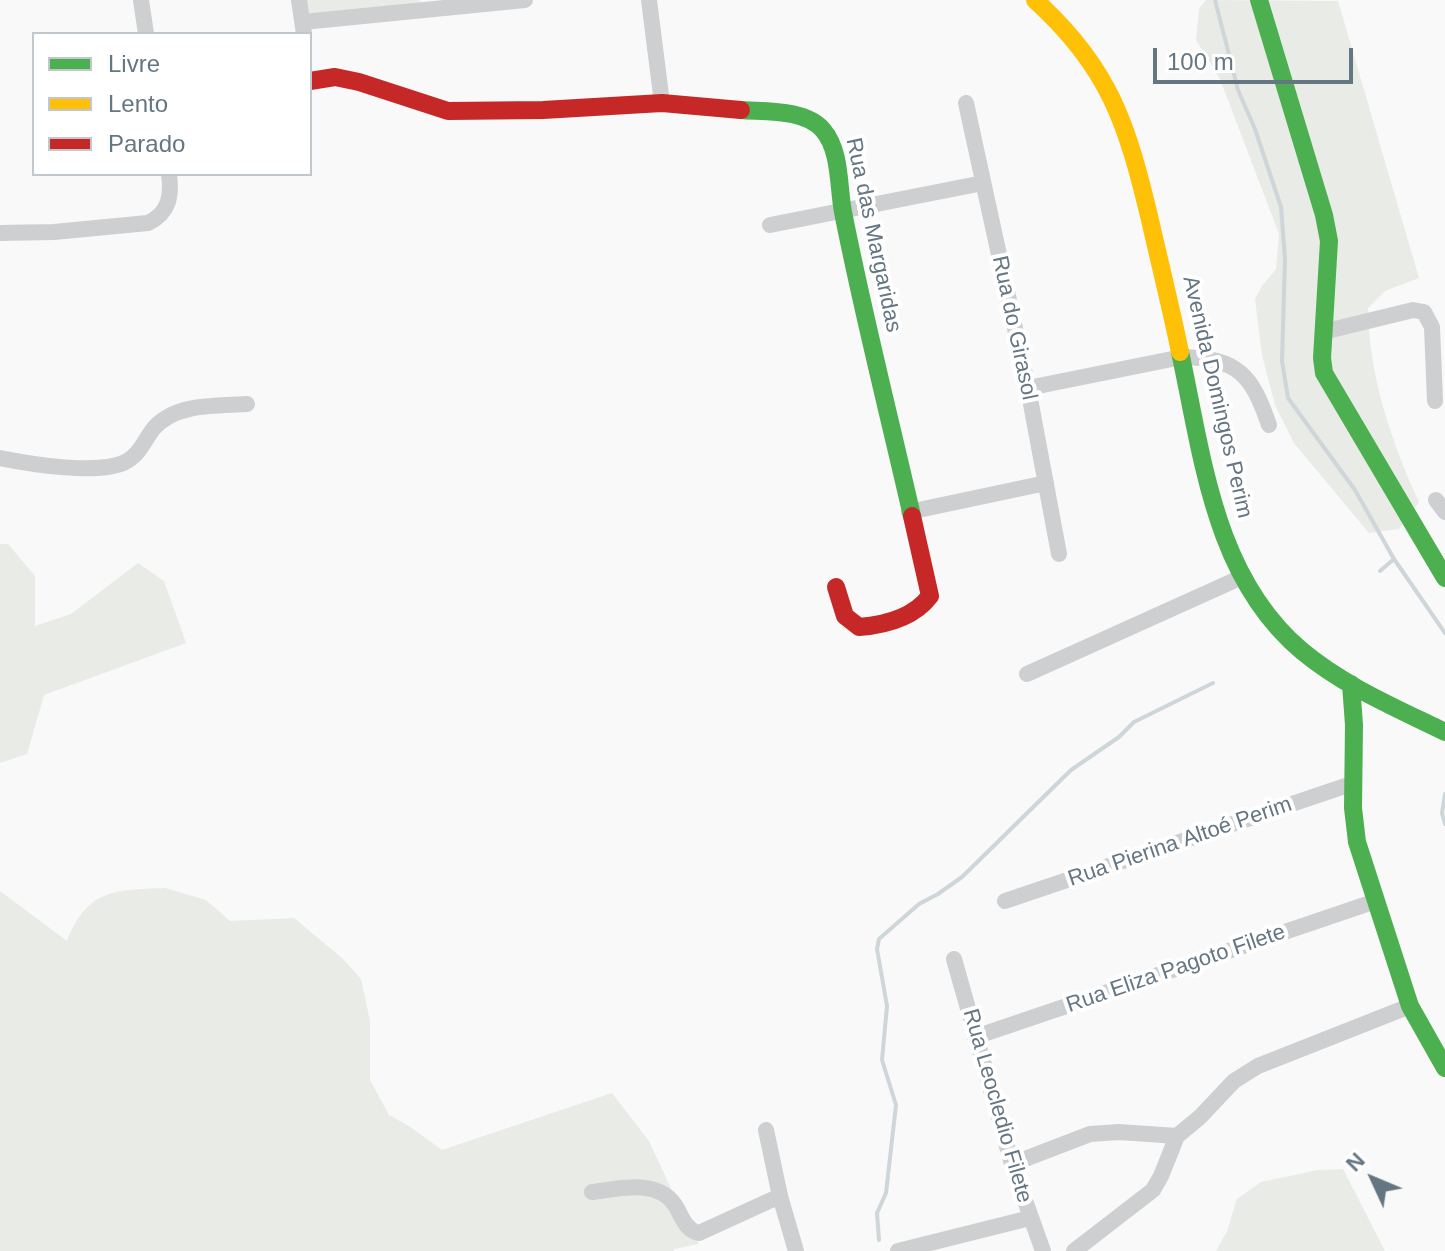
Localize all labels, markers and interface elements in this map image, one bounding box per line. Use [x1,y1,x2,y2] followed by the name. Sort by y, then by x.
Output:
[32,32,312,176] legend
[1157,32,1357,82] scale bar
[1167,48,1234,75] text: 100 m
[108,50,160,77] text: Livre
[108,90,168,117] text: Lento
[108,130,185,157] text: Parado
[839,135,907,335] street label: Rua das Margaridas
[986,253,1042,403] street label: Rua do Girasol
[1176,273,1258,521] street label: Avenida Domingos Perim
[1065,791,1295,893] street label: Rua Pierina Altoé Perim
[1063,919,1289,1019] street label: Rua Eliza Pagoto Filete
[957,1006,1037,1206] street label: Rua Leocledio Filete
[1333,1139,1413,1219] north arrow
[1341,1148,1370,1176] text: N

